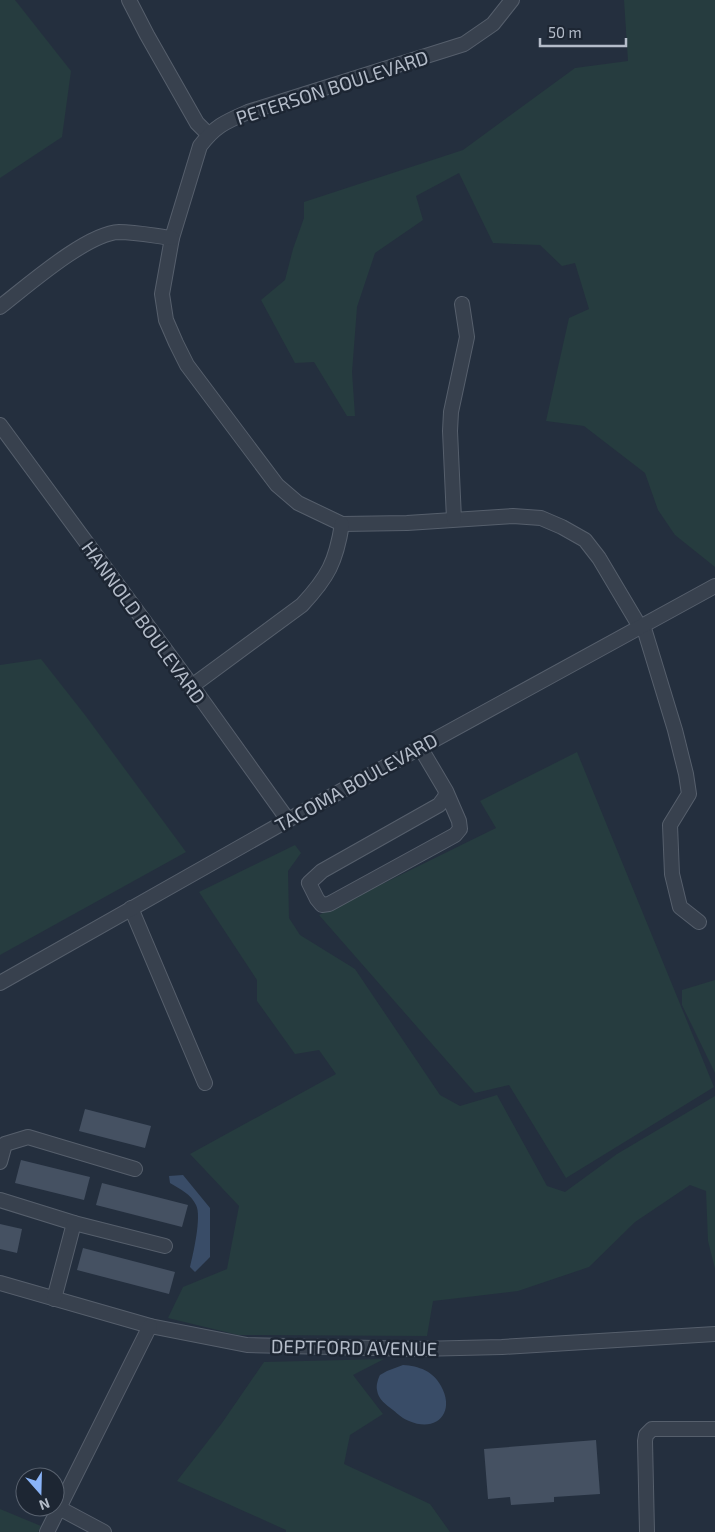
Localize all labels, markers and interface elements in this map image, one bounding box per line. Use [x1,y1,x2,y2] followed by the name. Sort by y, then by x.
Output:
[540,15,626,47] scale bar
[548,23,582,41] text: 50 m
[233,45,431,129] street label: PETERSON BOULEVARD
[77,536,211,708] street label: HANNOLD BOULEVARD
[271,728,441,836] street label: TACOMA BOULEVARD
[271,1334,437,1360] street label: DEPTFORD AVENUE
[15,1467,65,1517] north arrow
[37,1495,52,1514] text: N

